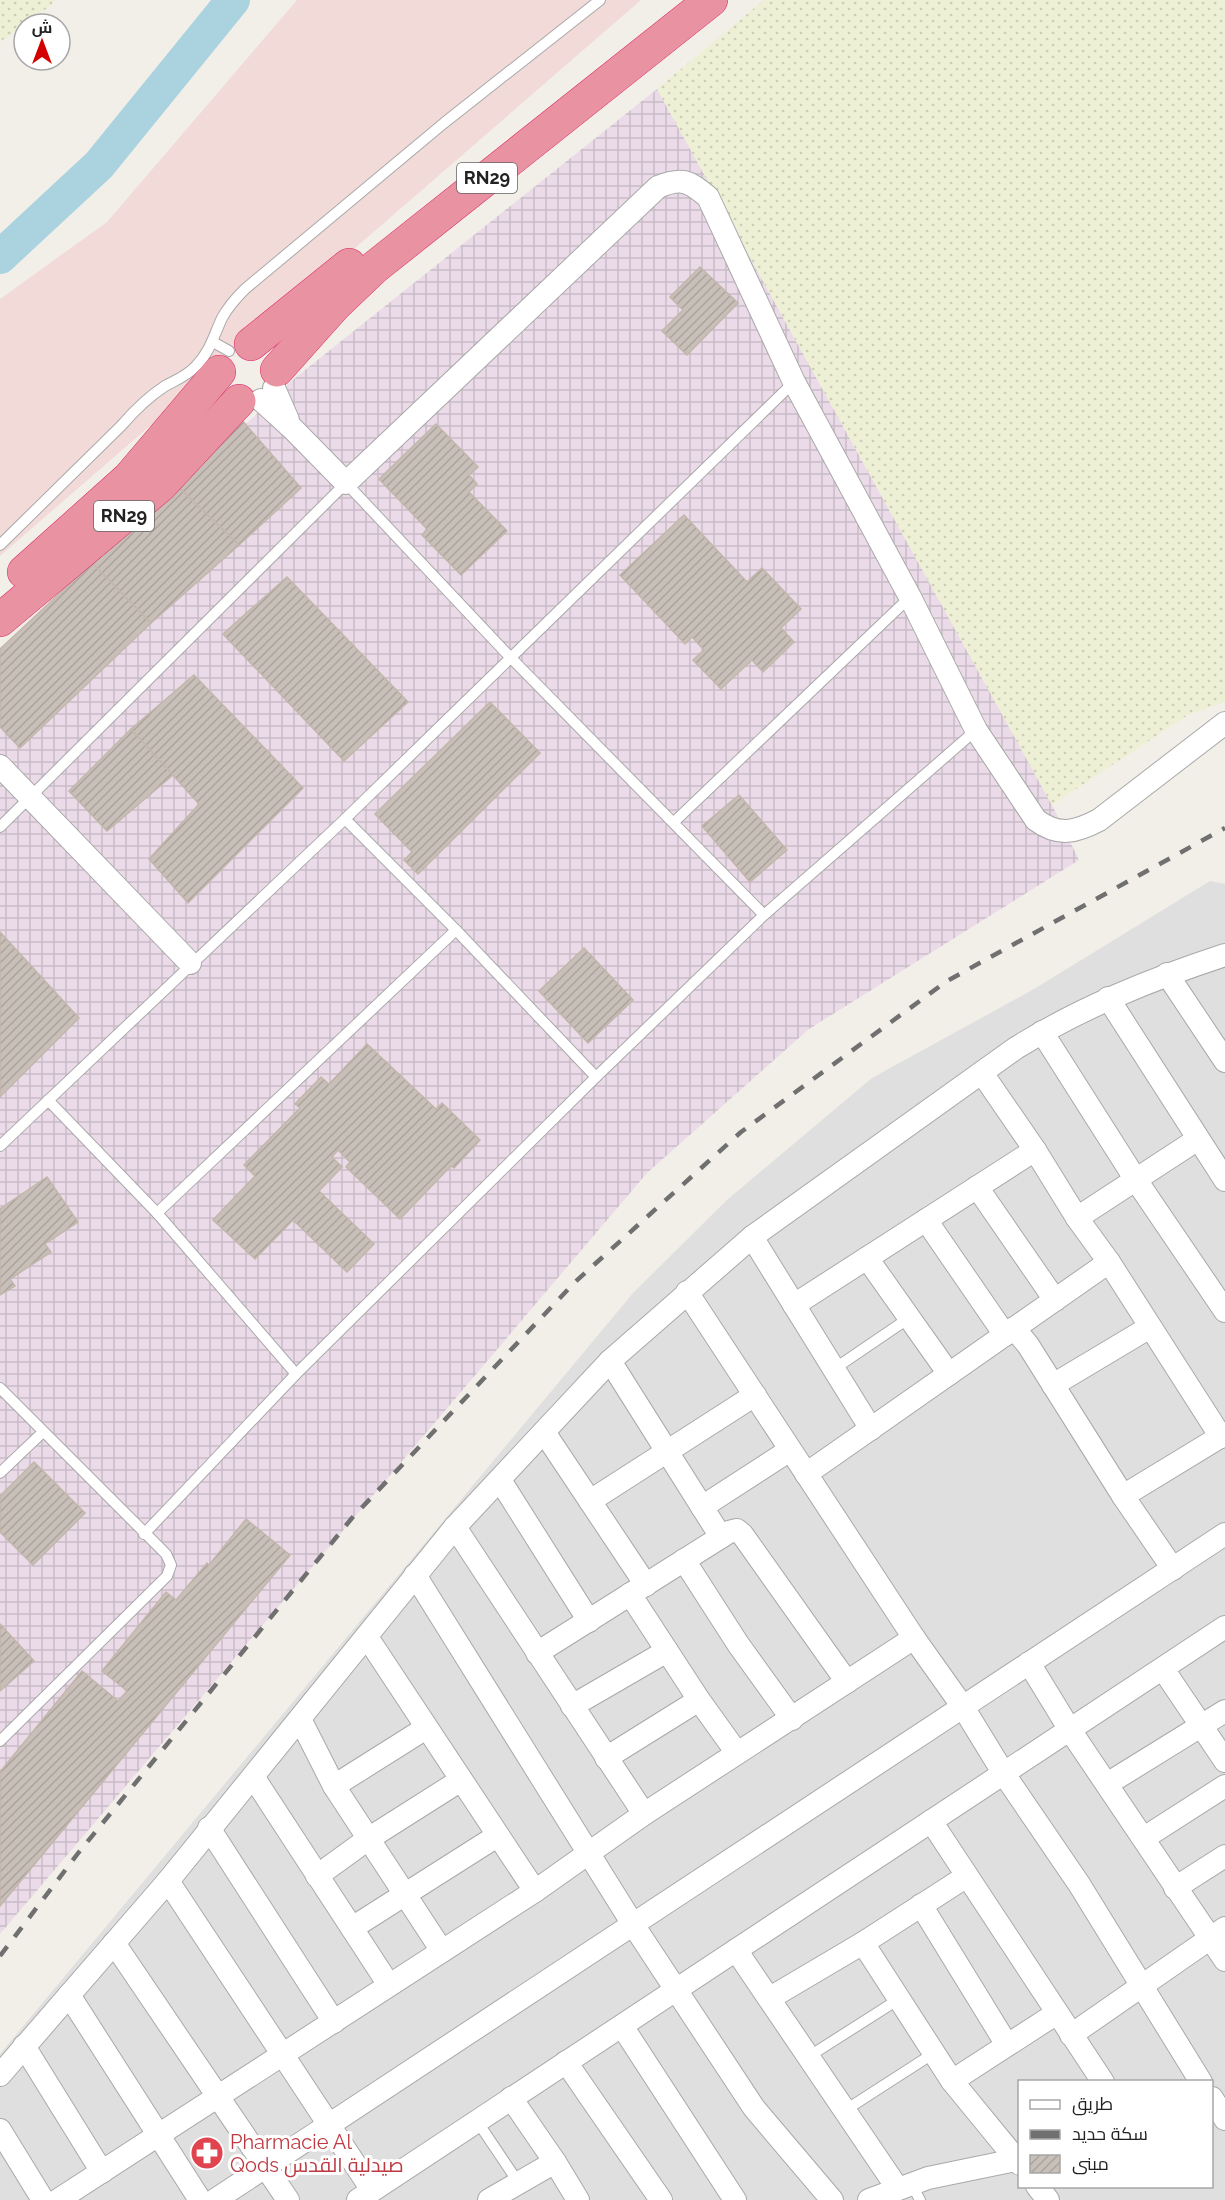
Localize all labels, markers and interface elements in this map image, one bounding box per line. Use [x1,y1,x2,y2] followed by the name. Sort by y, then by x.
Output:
[12,12,72,72] north arrow
[32,18,52,37] text: ش
[457,163,517,193] road number: RN29
[94,501,154,531] road number: RN29
[1018,2080,1213,2188] legend
[1072,2093,1113,2116] text: طريق
[1072,2123,1148,2144] text: سكة حديد
[230,2130,404,2178] place label: Pharmacie Al Qods صيدلية القدس
[189,2135,225,2171] pharmacy icon: Pharmacie Al Qods صيدلية القدس
[1072,2153,1109,2175] text: مبنى

